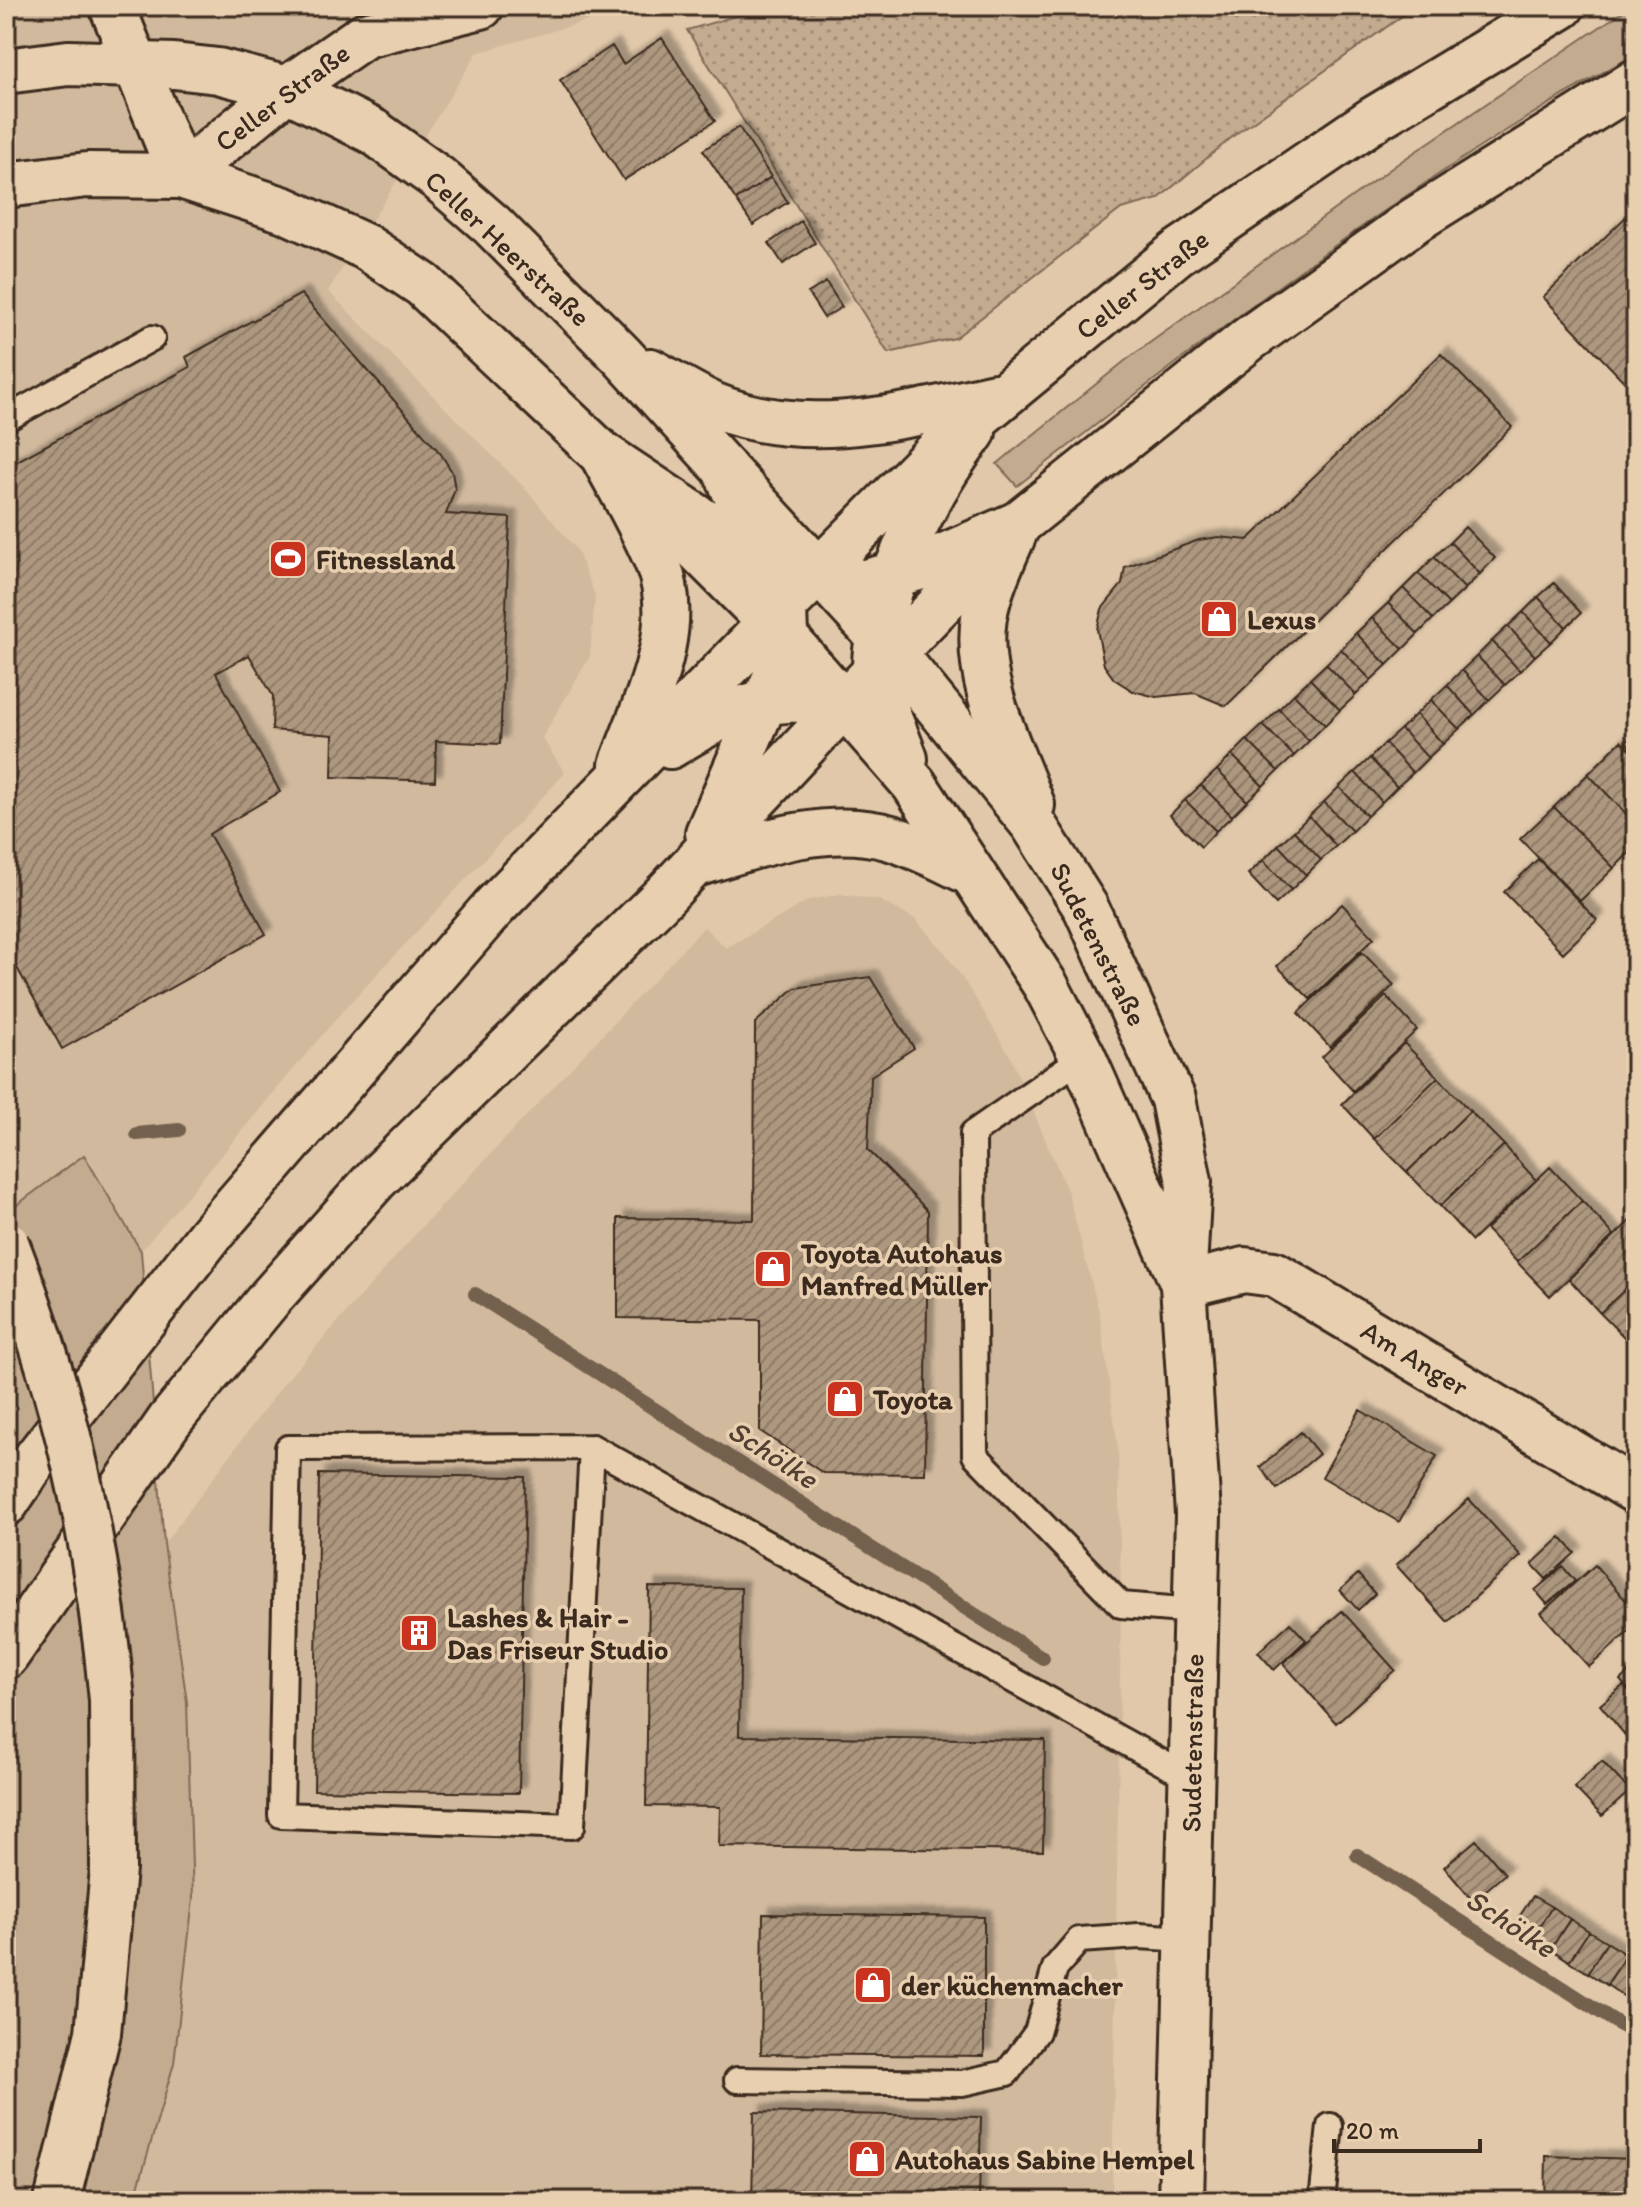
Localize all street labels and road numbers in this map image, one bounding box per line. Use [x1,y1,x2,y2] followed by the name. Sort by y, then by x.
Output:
[208,35,356,159] street label: Celler Straße
[418,163,598,333] street label: Celler Heerstraße
[1069,221,1215,347] street label: Celler Straße
[1043,857,1155,1031] street label: Sudetenstraße
[1355,1313,1475,1403] street label: Am Anger
[1173,1653,1211,1833] street label: Sudetenstraße

